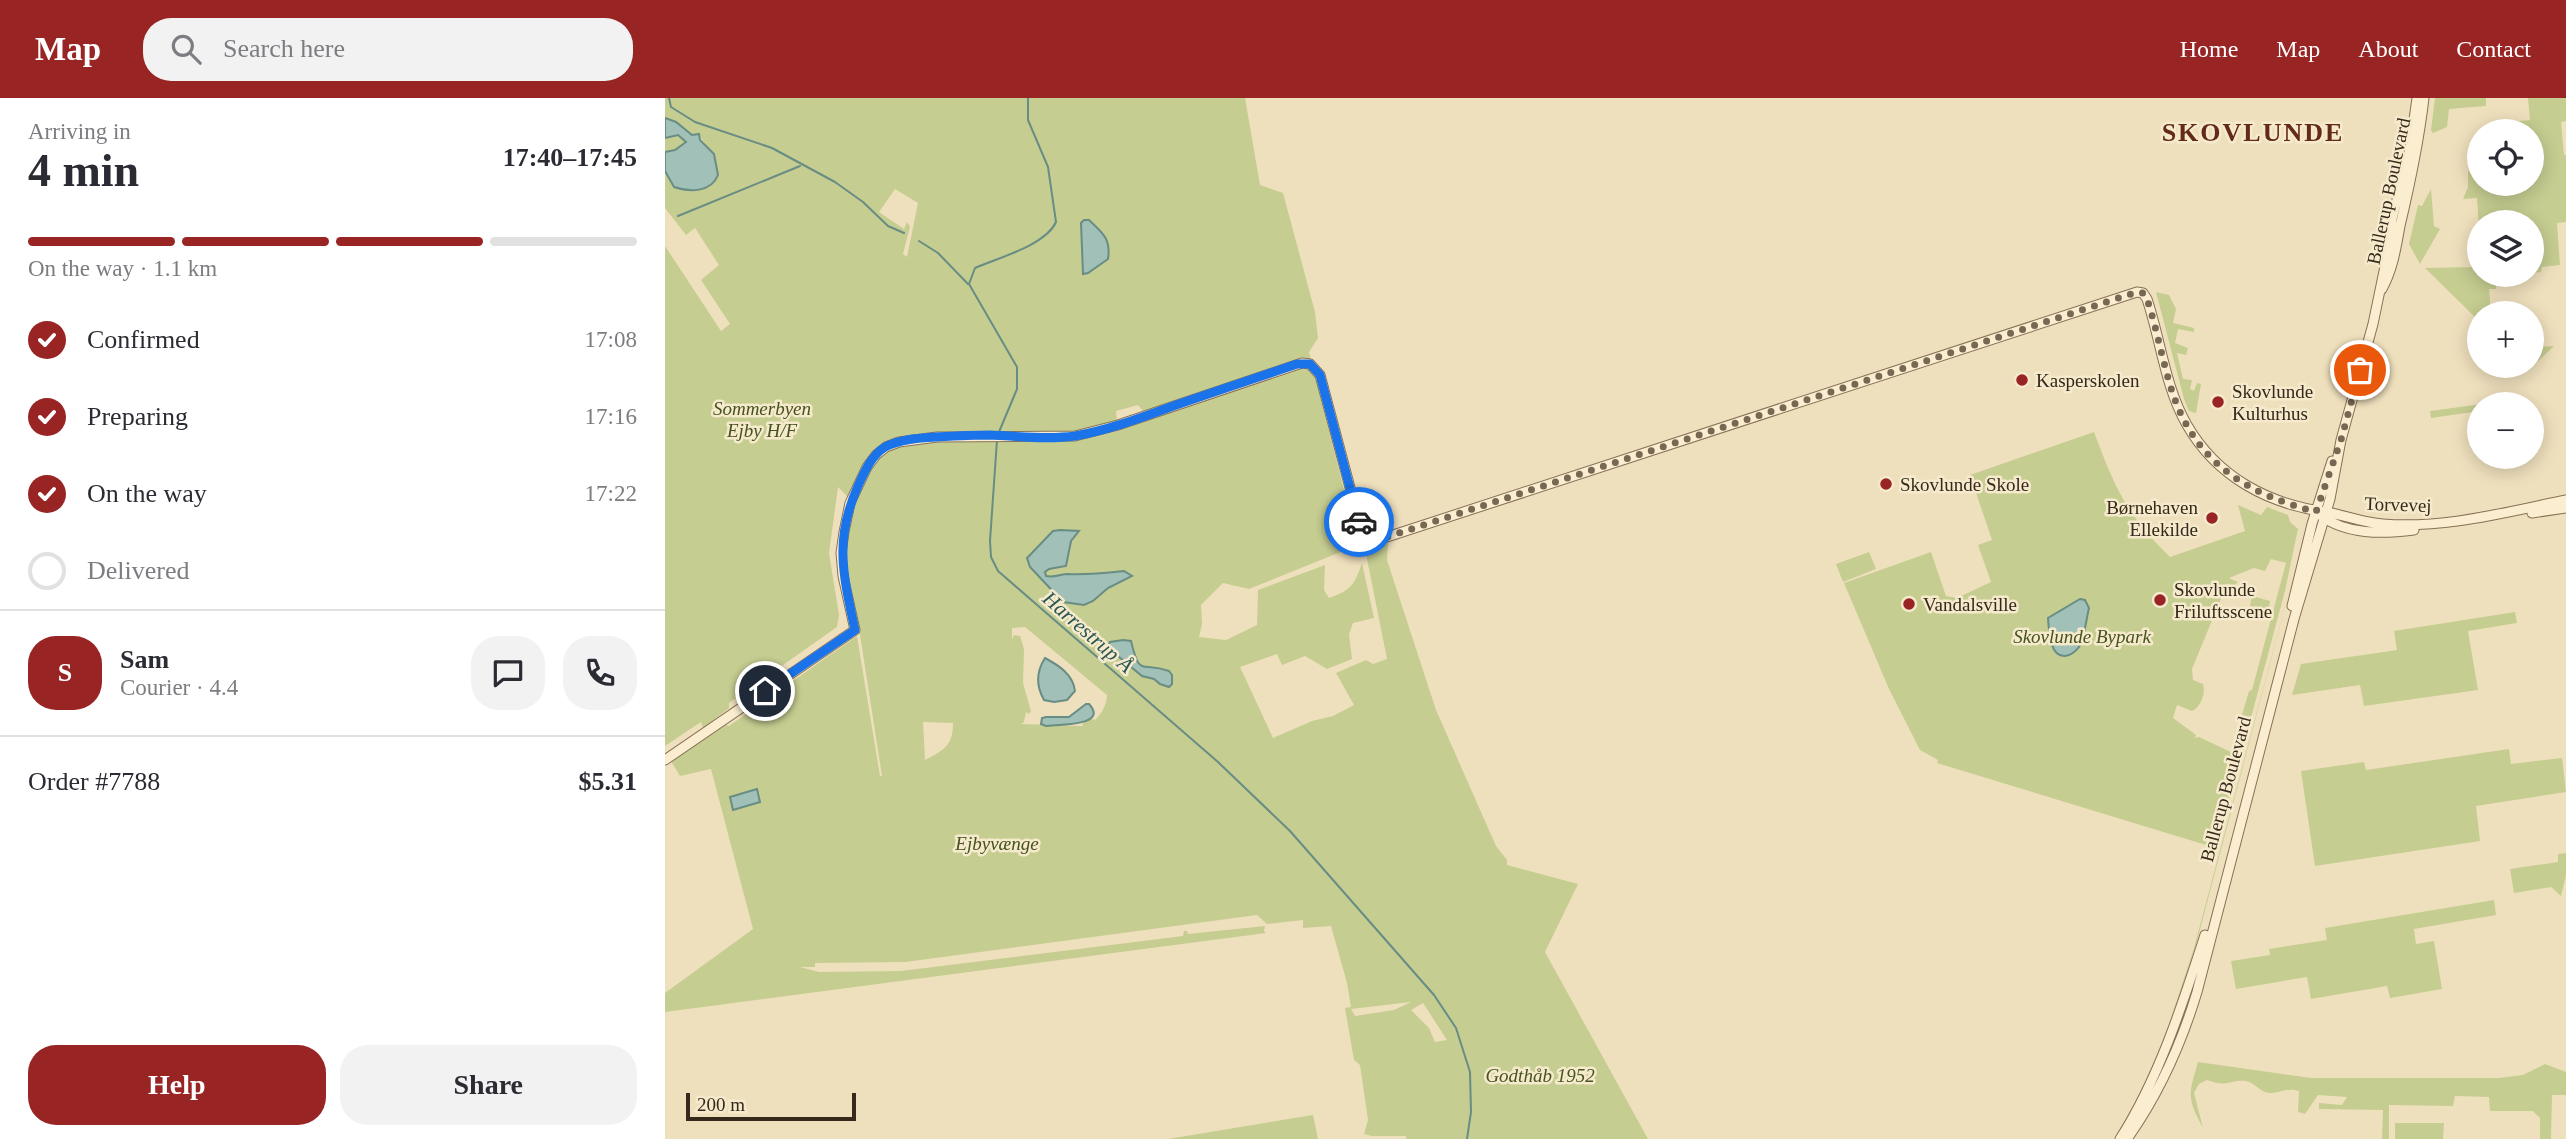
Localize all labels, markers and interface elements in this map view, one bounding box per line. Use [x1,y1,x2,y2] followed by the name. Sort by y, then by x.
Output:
[143,18,633,81] search box
[167,30,205,68] icon: search
[35,31,101,67] text: Map
[223,34,345,63] text: Search here
[2180,36,2238,62] text: Home
[2276,36,2320,62] text: Map
[2358,36,2418,62] text: About
[2456,36,2531,62] text: Contact
[2363,115,2414,266] street label: Ballerup Boulevard
[2162,118,2344,147] district label: SKOVLUNDE
[28,119,131,144] text: Arriving in
[2467,119,2544,469] map controls
[2467,119,2544,196] button: locate
[503,143,637,172] text: 17:40–17:45
[28,145,139,196] text: 4 min
[2467,210,2544,287] button: layers
[28,256,217,281] text: On the way · 1.1 km
[2467,301,2544,378] button: +
[28,321,66,359] icon: check
[87,325,200,354] text: Confirmed
[585,327,637,352] text: 17:08
[2330,340,2390,400] pin
[2341,351,2379,389] icon: bag
[2036,370,2140,391] place label: Kasperskolen
[2014,372,2030,388] marker: Kasperskolen
[2232,381,2313,424] place label: Skovlunde Kulturhus
[2467,392,2544,469] button: −
[2210,394,2226,410] marker: Skovlunde Kulturhus
[28,398,66,436] icon: check
[713,398,811,441] park label: Sommerbyen Ejby H/F
[87,402,188,431] text: Preparing
[585,404,637,429] text: 17:16
[1900,474,2029,495] place label: Skovlunde Skole
[28,475,66,513] icon: check
[1878,476,1894,492] marker: Skovlunde Skole
[87,479,207,508] text: On the way
[585,481,637,506] text: 17:22
[1324,487,1394,557] courier
[2364,493,2432,516] street label: Torvevej
[2106,497,2198,540] place label: Børnehaven Ellekilde
[1340,503,1378,541] icon: car
[2204,510,2220,526] marker: Børnehaven Ellekilde
[87,556,190,585] text: Delivered
[2174,579,2272,622] place label: Skovlunde Friluftsscene
[1037,586,1138,678] water label: Harrestrup Å
[2152,592,2168,608] marker: Skovlunde Friluftsscene
[1923,594,2017,615] place label: Vandalsville
[1901,596,1917,612] marker: Vandalsville
[2013,626,2151,647] park label: Skovlunde Bypark
[471,636,545,710] button: chat
[563,636,637,710] button: phone
[120,645,169,674] text: Sam
[58,658,72,687] text: S
[735,661,795,721] pin
[746,672,784,710] icon: home
[120,675,238,700] text: Courier · 4.4
[2196,714,2255,864] street label: Ballerup Boulevard
[28,767,160,796] text: Order #7788
[579,767,637,796] text: $5.31
[954,833,1039,854] park label: Ejbyvænge
[28,1045,326,1125] button: Help
[340,1045,637,1125] button: Share
[1485,1065,1595,1086] park label: Godthåb 1952
[686,1090,856,1122] scale bar
[697,1094,745,1115] text: 200 m

